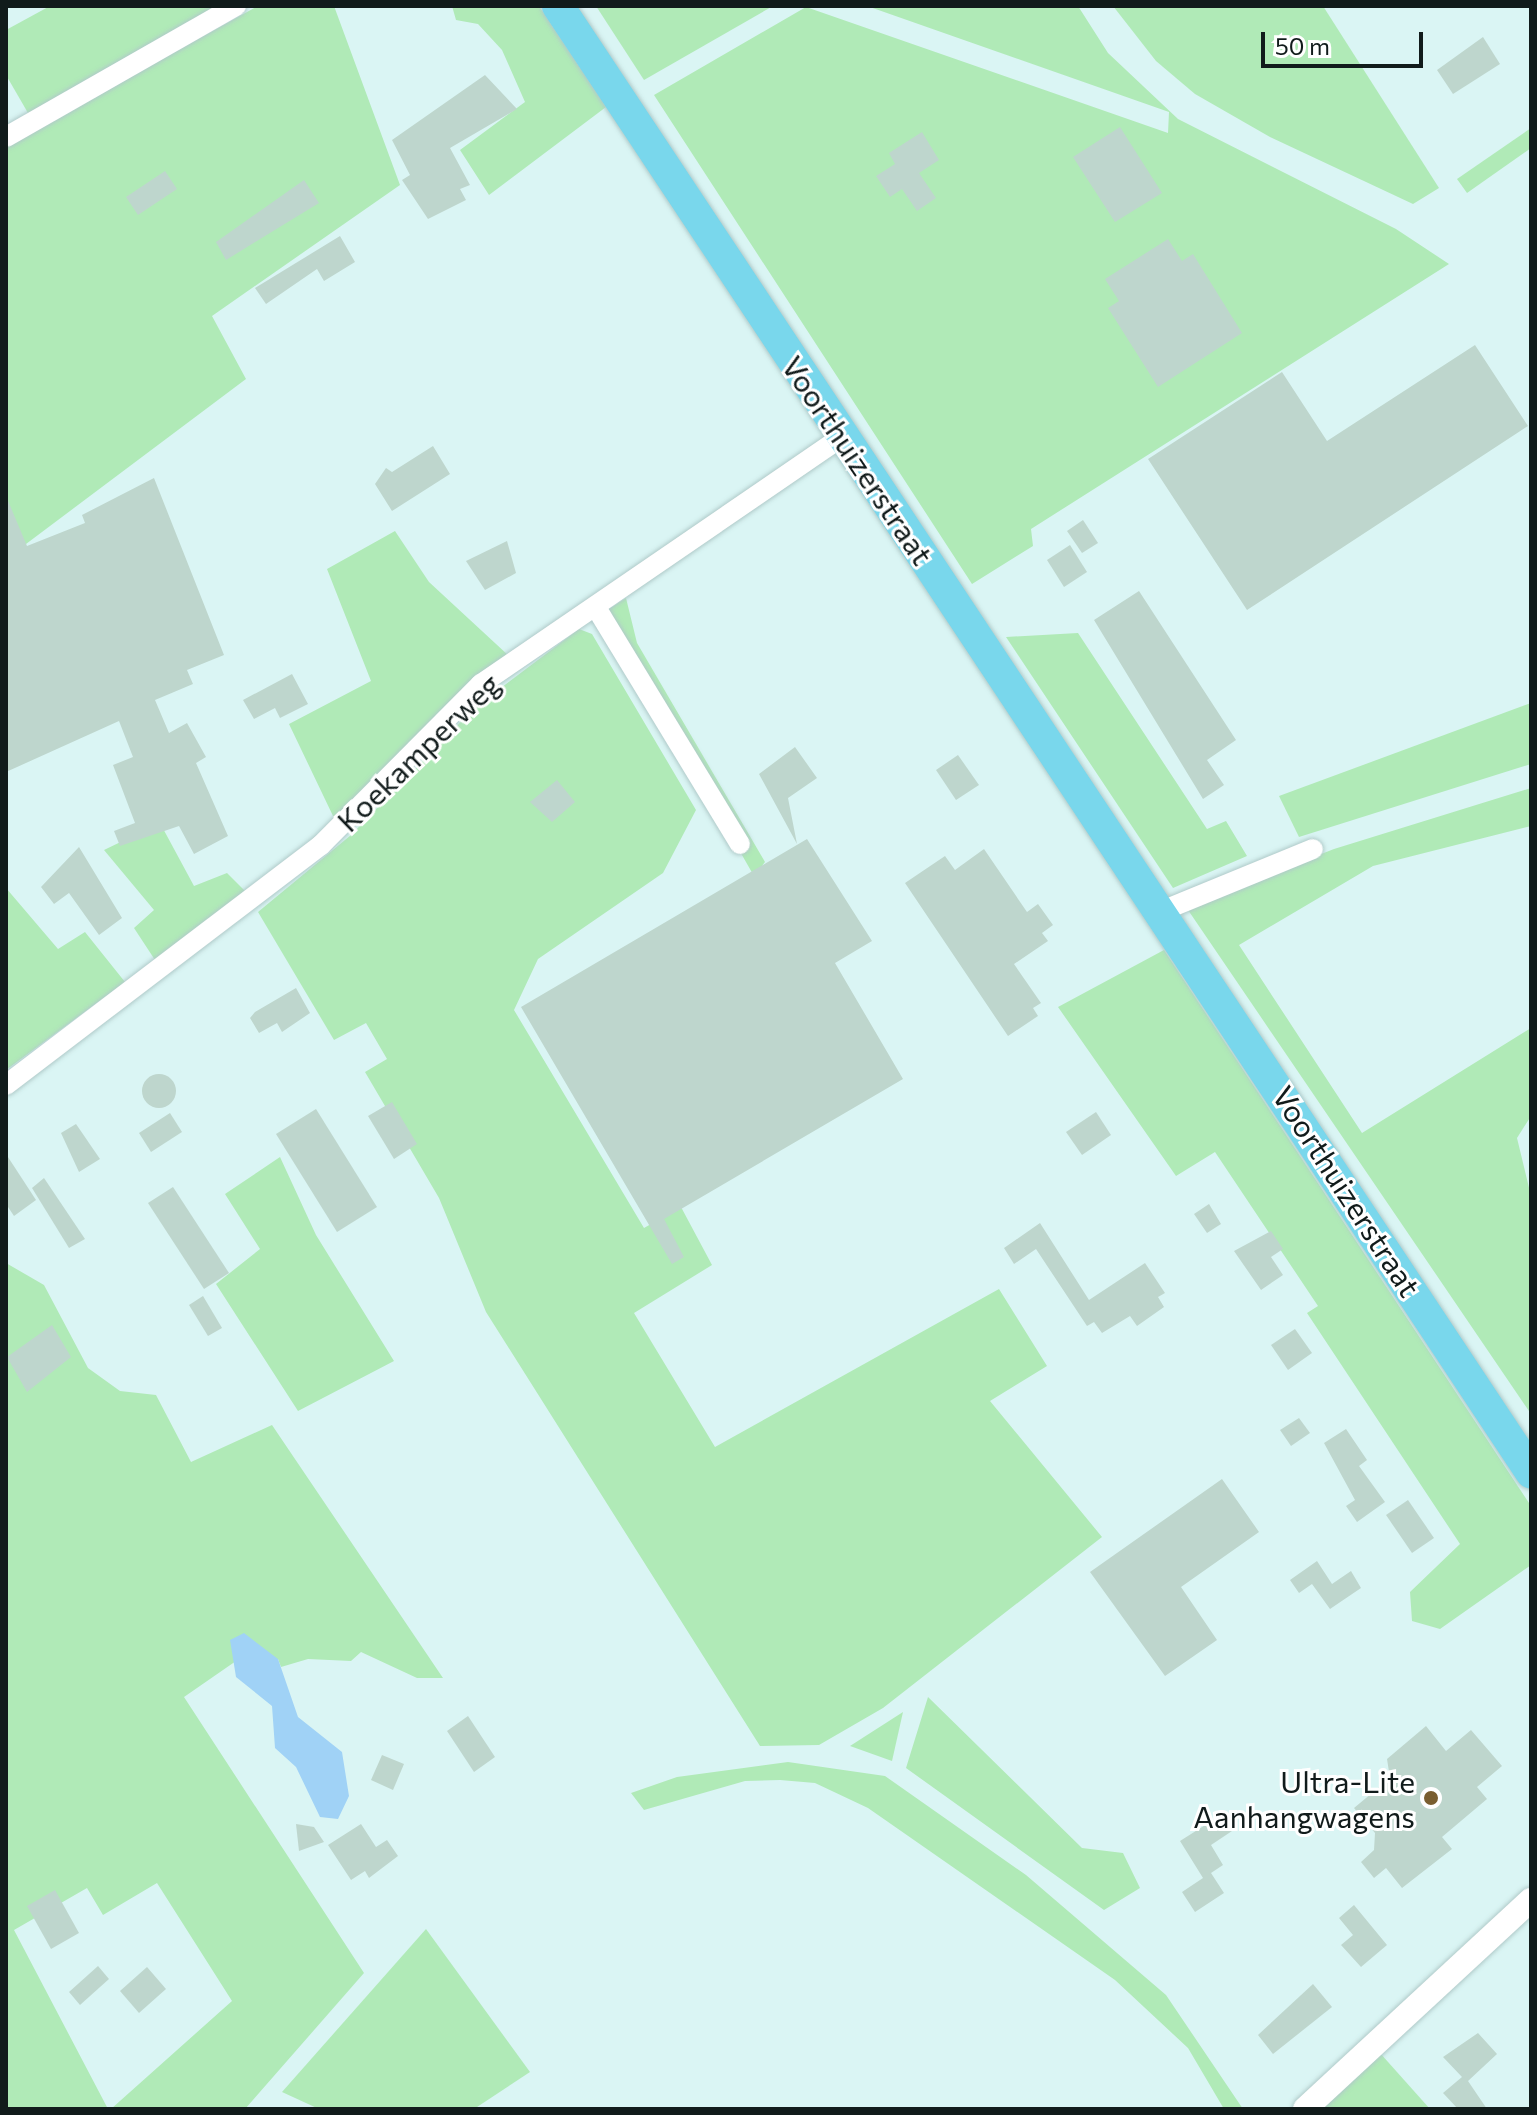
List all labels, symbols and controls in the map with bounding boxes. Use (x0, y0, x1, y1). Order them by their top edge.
scale bar (1265, 16, 1427, 66)
text: 50 m (1275, 31, 1330, 60)
street label: Voorthuizerstraat (775, 349, 941, 571)
street label: Koekamperweg (329, 665, 507, 839)
street label: Voorthuizerstraat (1266, 1079, 1428, 1303)
place label: Ultra-Lite Aanhangwagens (1193, 1763, 1415, 1834)
marker: Ultra-Lite Aanhangwagens (1422, 1789, 1440, 1807)

